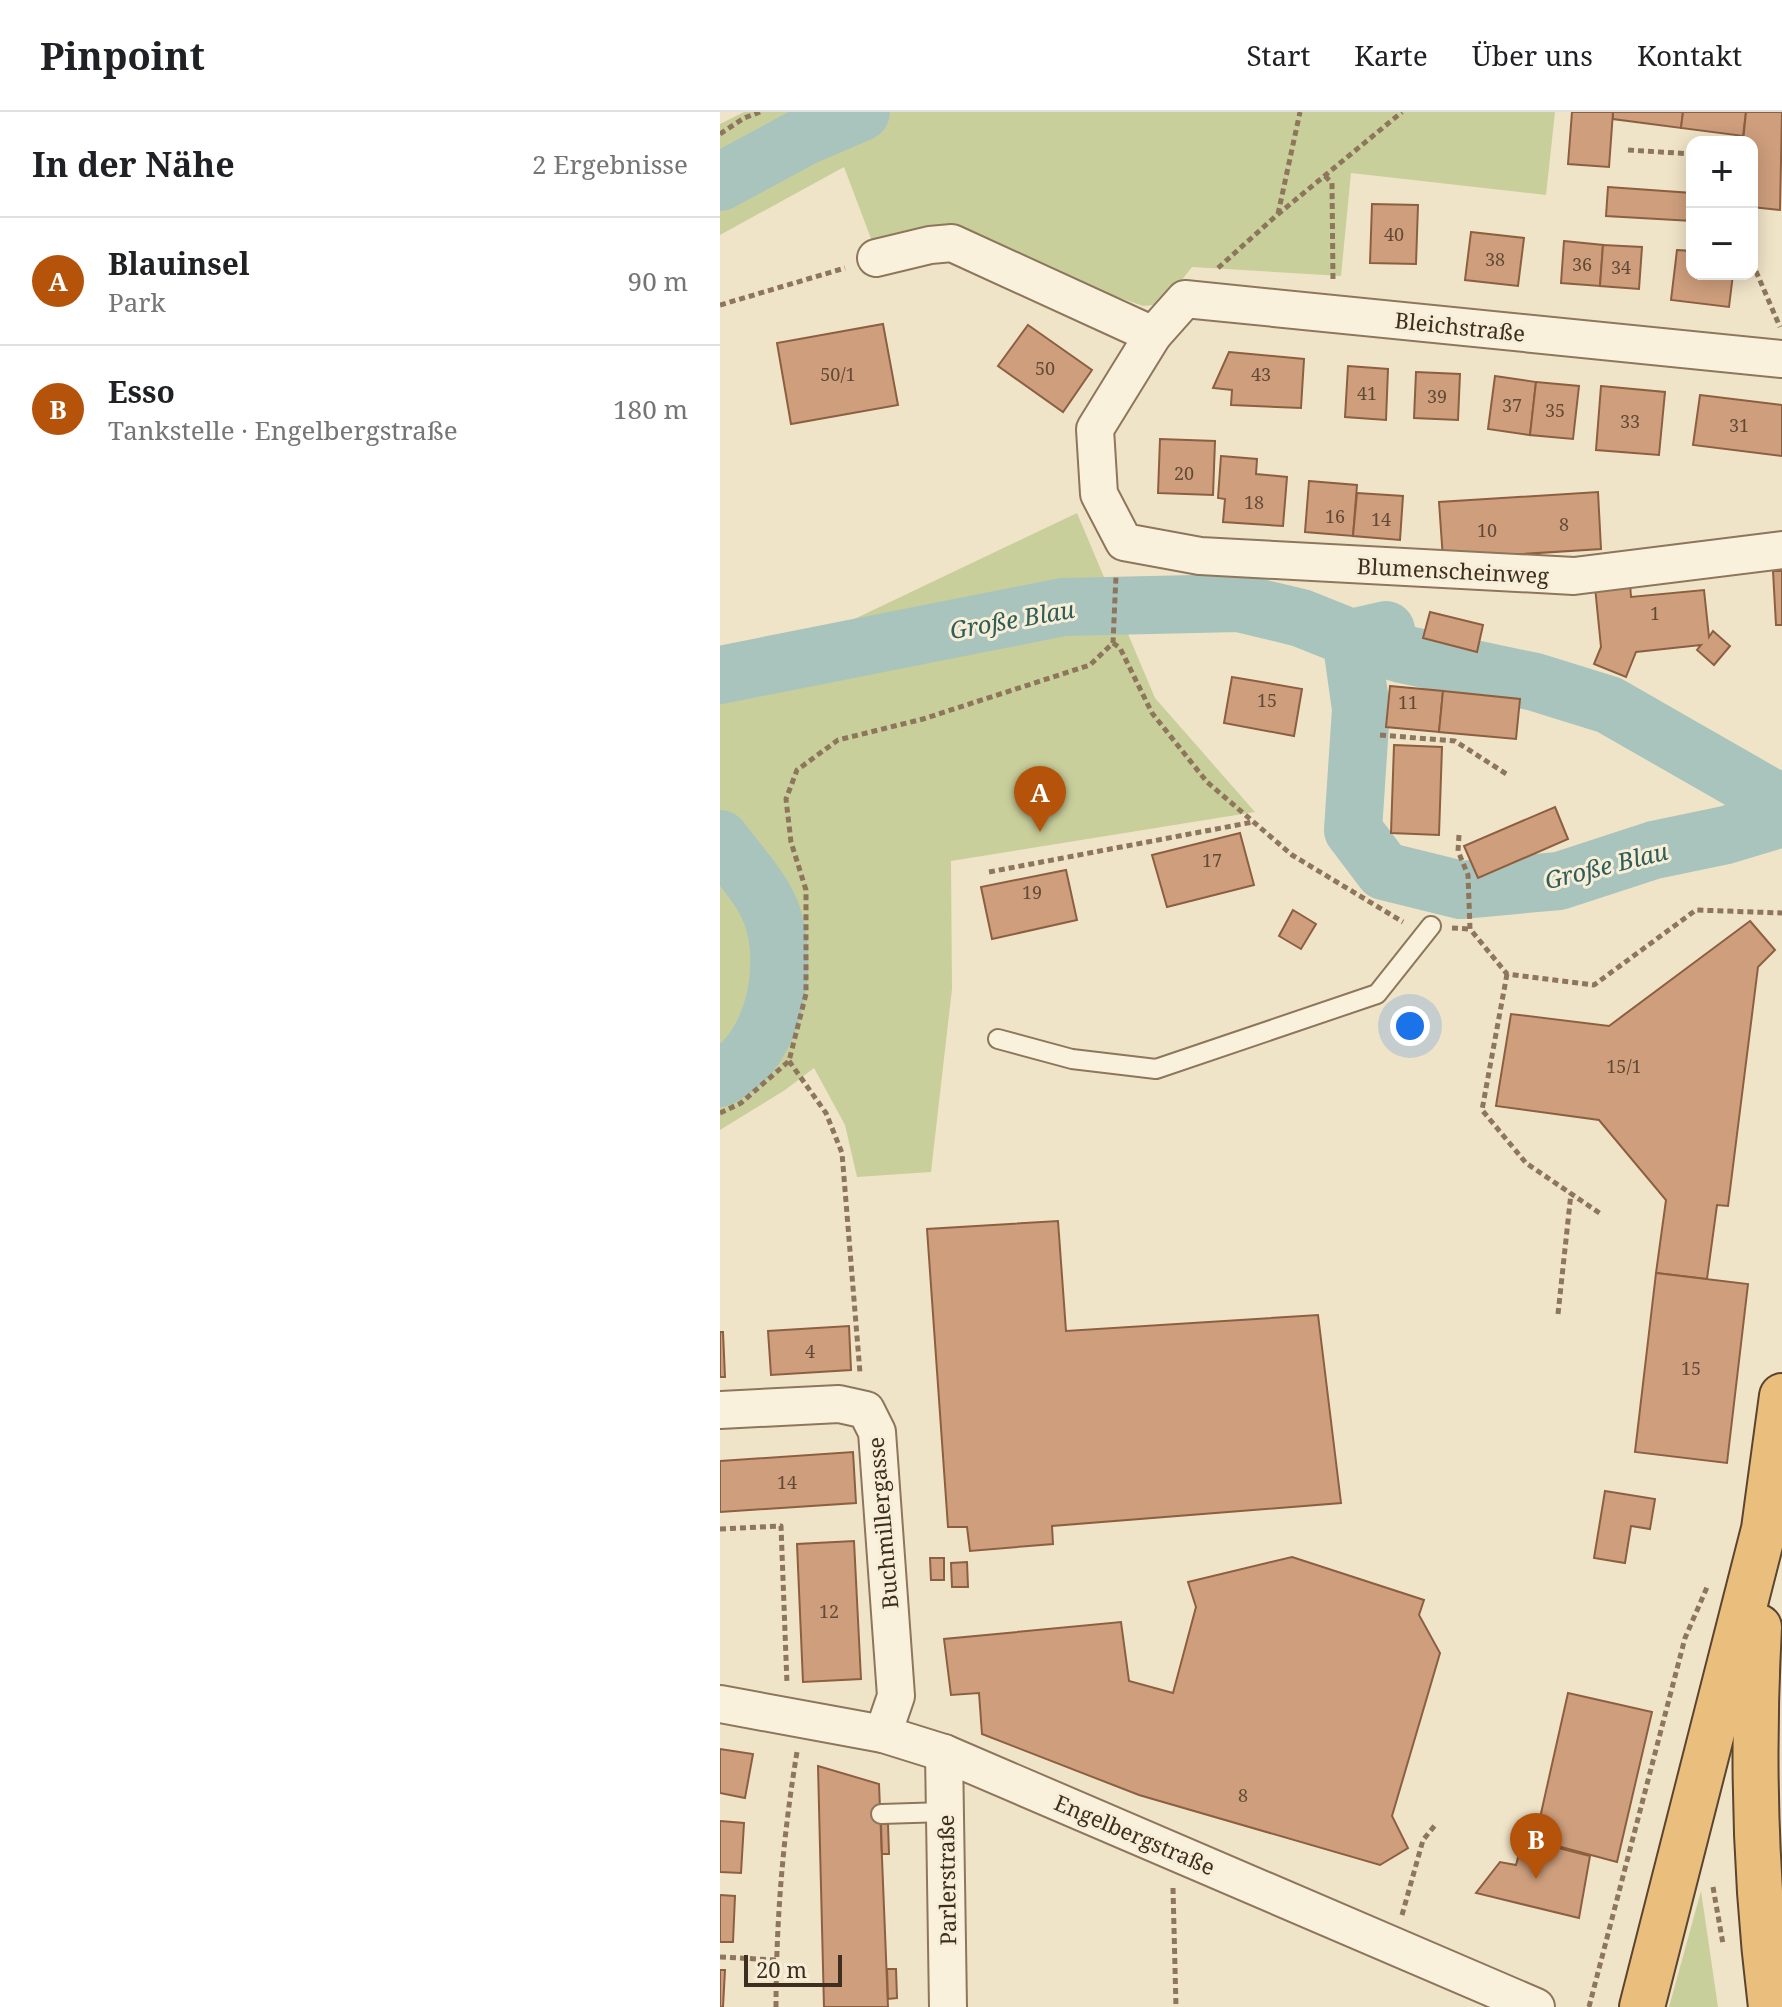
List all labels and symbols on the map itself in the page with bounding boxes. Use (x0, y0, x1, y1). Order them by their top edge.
house number: 40 (1384, 222, 1404, 246)
house number: 38 (1485, 247, 1505, 271)
house number: 36 (1572, 252, 1592, 276)
house number: 34 (1611, 255, 1631, 279)
street label: Bleichstraße (1393, 304, 1527, 348)
house number: 50 (1035, 356, 1055, 380)
house number: 50/1 (820, 362, 856, 386)
house number: 43 (1251, 362, 1271, 386)
house number: 41 (1357, 381, 1377, 405)
house number: 39 (1427, 384, 1447, 408)
house number: 37 (1502, 393, 1522, 417)
house number: 35 (1545, 398, 1565, 422)
house number: 33 (1620, 409, 1640, 433)
house number: 31 (1729, 413, 1749, 437)
house number: 20 (1174, 461, 1194, 485)
house number: 18 (1244, 490, 1264, 514)
house number: 16 (1325, 504, 1345, 528)
house number: 14 (1371, 507, 1391, 531)
house number: 8 (1559, 512, 1569, 536)
house number: 10 (1477, 518, 1497, 542)
street label: Blumenscheinweg (1356, 550, 1550, 590)
water label: Große Blau (947, 592, 1077, 646)
house number: 1 (1650, 601, 1660, 625)
house number: 15 (1257, 688, 1277, 712)
house number: 11 (1398, 690, 1418, 714)
pin: A (1014, 766, 1066, 832)
water label: Große Blau (1541, 834, 1671, 896)
house number: 17 (1202, 848, 1222, 872)
house number: 19 (1022, 880, 1042, 904)
your location (1390, 1006, 1430, 1046)
house number: 15/1 (1606, 1054, 1642, 1078)
house number: 4 (805, 1339, 815, 1363)
house number: 15 (1681, 1356, 1701, 1380)
street label: Buchmillergasse (860, 1436, 904, 1610)
house number: 14 (777, 1470, 797, 1494)
house number: 12 (819, 1599, 839, 1623)
house number: 8 (1238, 1783, 1248, 1807)
street label: Engelbergstraße (1050, 1787, 1220, 1881)
pin: B (1510, 1813, 1562, 1879)
street label: Parlerstraße (930, 1814, 962, 1946)
scale bar (744, 1951, 842, 1987)

